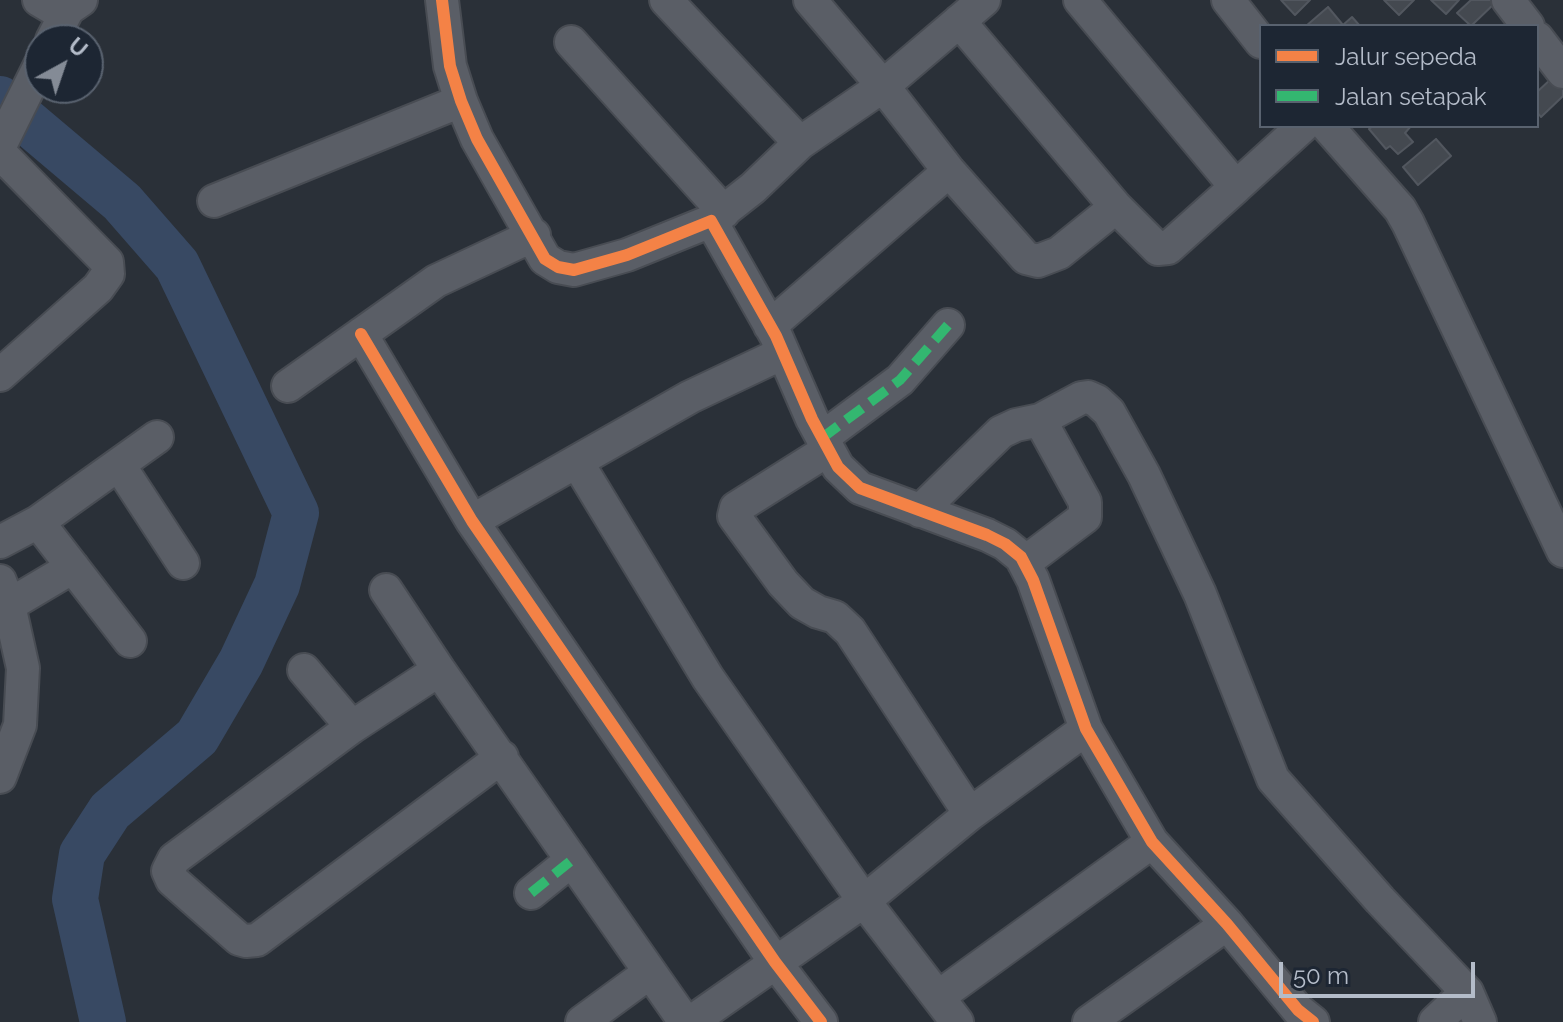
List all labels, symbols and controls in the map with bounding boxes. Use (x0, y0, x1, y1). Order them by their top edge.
north arrow (24, 24, 104, 104)
legend (1259, 24, 1539, 128)
text: U (63, 32, 93, 62)
text: Jalur sepeda (1335, 42, 1477, 71)
text: Jalan setapak (1335, 82, 1486, 111)
scale bar (1283, 946, 1479, 996)
text: 50 m (1293, 961, 1349, 990)

